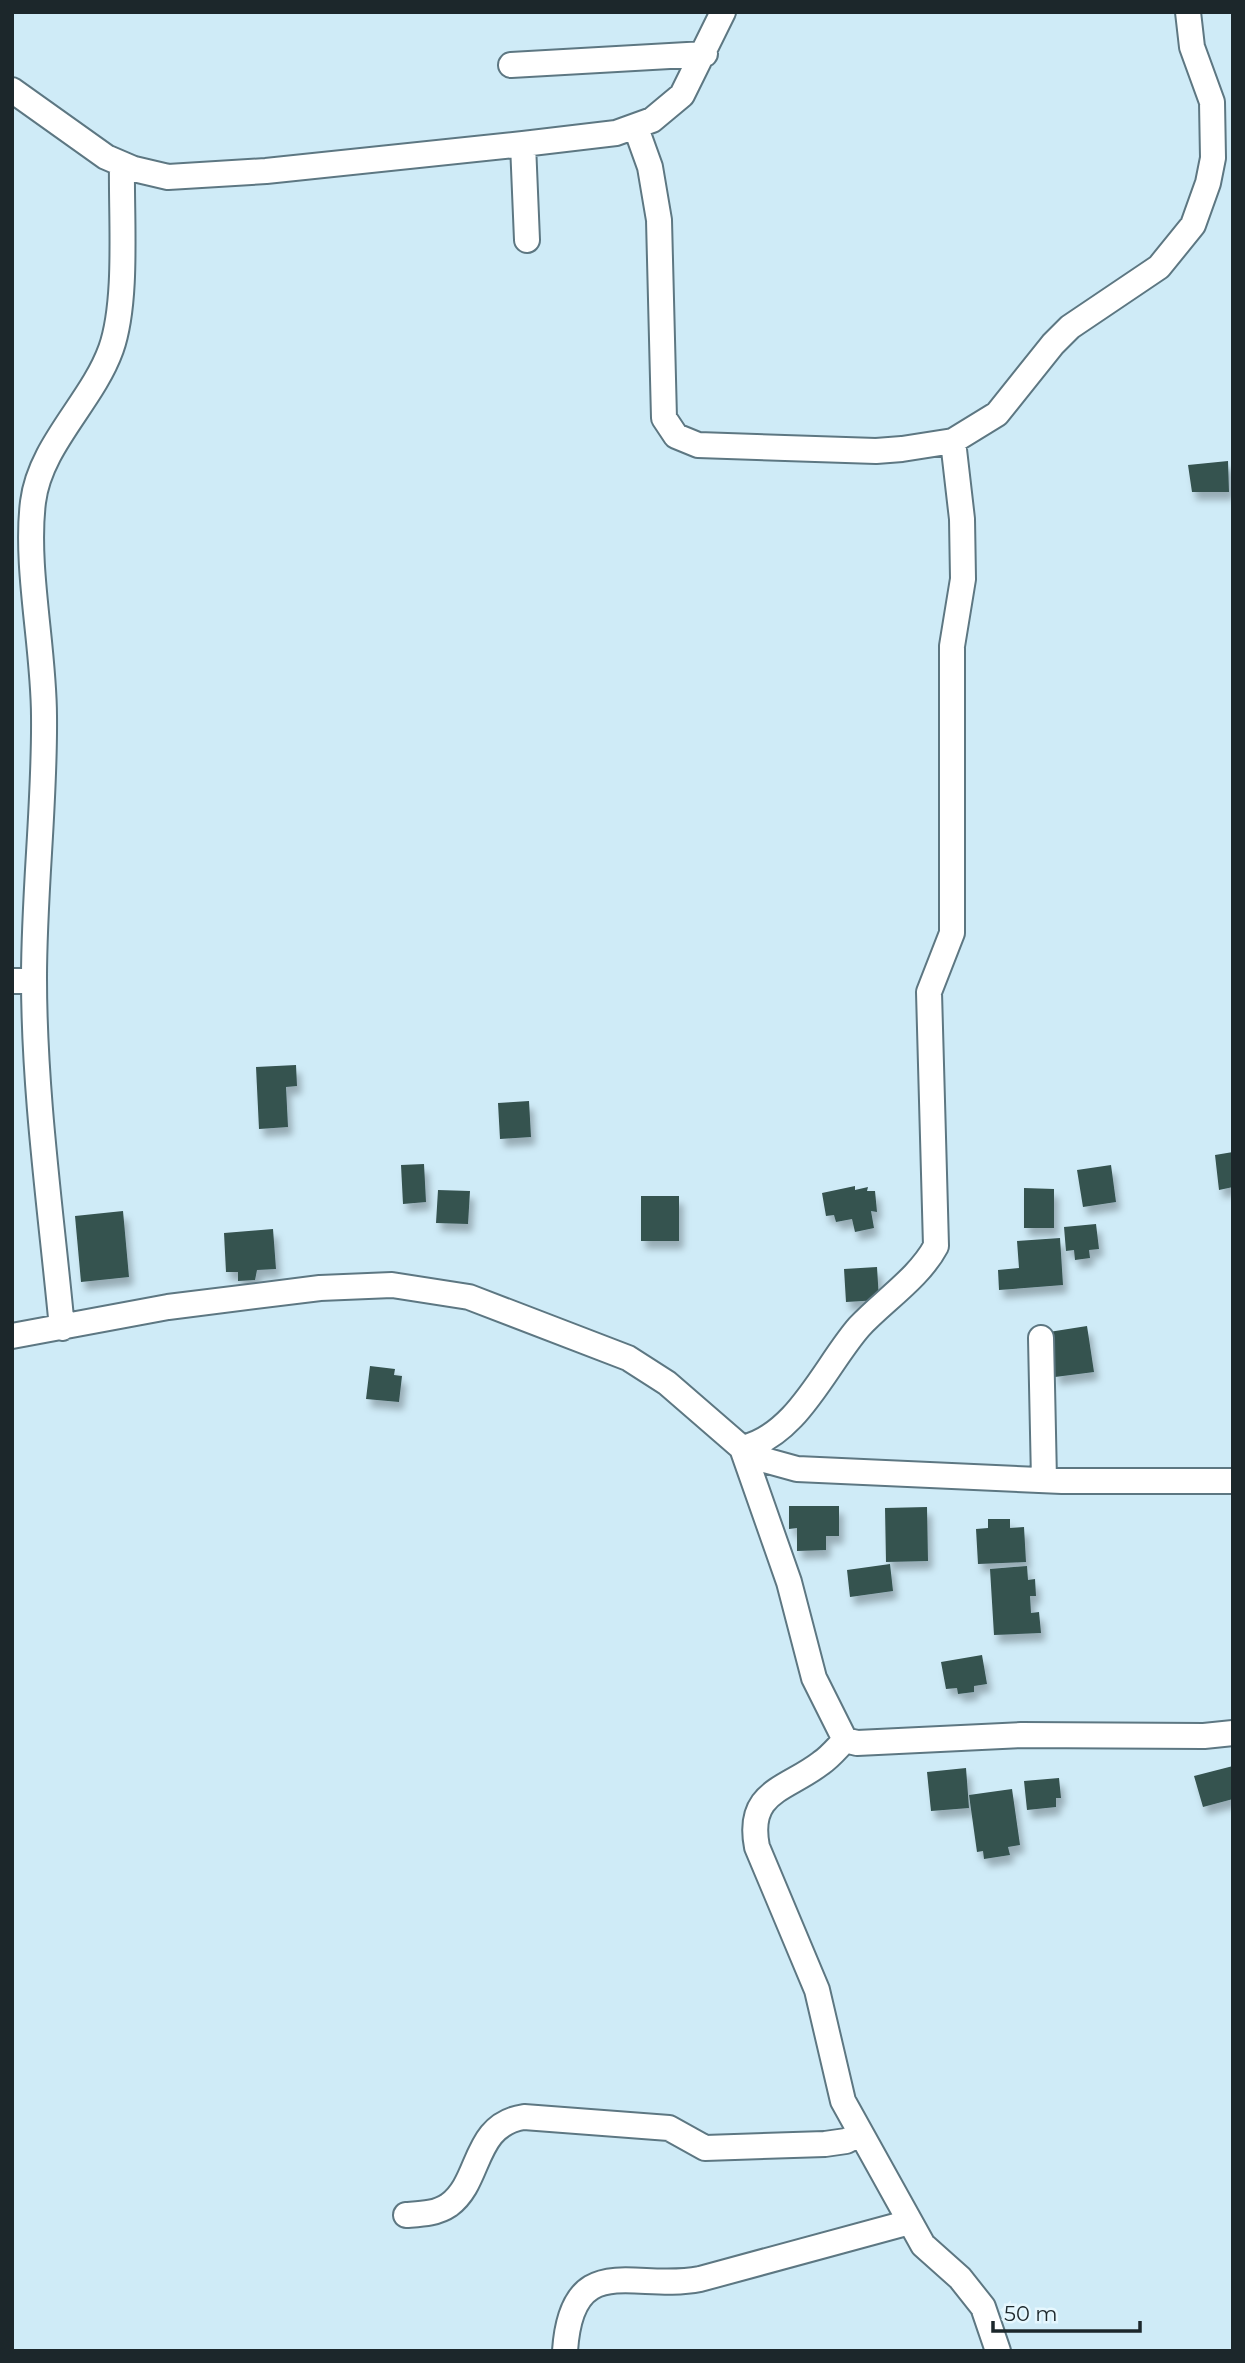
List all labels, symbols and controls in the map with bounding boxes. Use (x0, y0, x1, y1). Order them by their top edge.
scale bar (993, 2290, 1140, 2334)
text: 50 m (1004, 2301, 1058, 2326)

